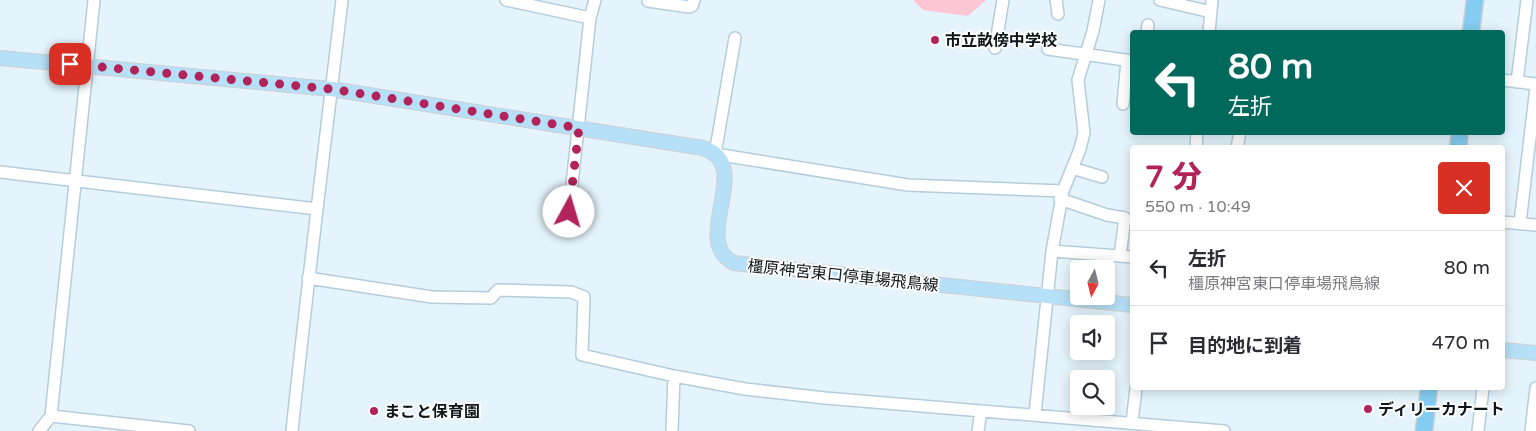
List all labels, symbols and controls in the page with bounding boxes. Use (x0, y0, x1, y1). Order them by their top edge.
place label: 市立畝傍中学校 (945, 31, 1057, 51)
marker: 市立畝傍中学校 (929, 34, 941, 46)
pin (49, 43, 91, 85)
text: 80 m (1228, 46, 1313, 88)
icon: arrive (56, 50, 84, 78)
icon: left (1145, 50, 1210, 115)
text: 左折 (1228, 94, 1272, 120)
text: 7 分 (1145, 159, 1202, 196)
button: close (1438, 162, 1490, 214)
position arrow (542, 185, 594, 237)
text: 550 m · 10:49 (1145, 197, 1251, 217)
text: 左折 (1188, 248, 1226, 270)
icon: left (1145, 254, 1173, 282)
street label: 橿原神宮東口停車場飛鳥線 (746, 256, 939, 296)
text: 80 m (1444, 257, 1490, 279)
north arrow (1070, 260, 1115, 305)
map controls (1070, 260, 1115, 415)
text: 橿原神宮東口停車場飛鳥線 (1188, 274, 1380, 294)
button: sound (1070, 315, 1115, 360)
icon: arrive (1145, 329, 1173, 357)
text: 470 m (1432, 332, 1490, 354)
text: 目的地に到着 (1188, 335, 1302, 357)
button: search (1070, 370, 1115, 415)
place label: ディリーカナート (1378, 400, 1505, 420)
place label: まこと保育園 (384, 402, 480, 422)
marker: ディリーカナート (1362, 403, 1374, 415)
marker: まこと保育園 (368, 405, 380, 417)

